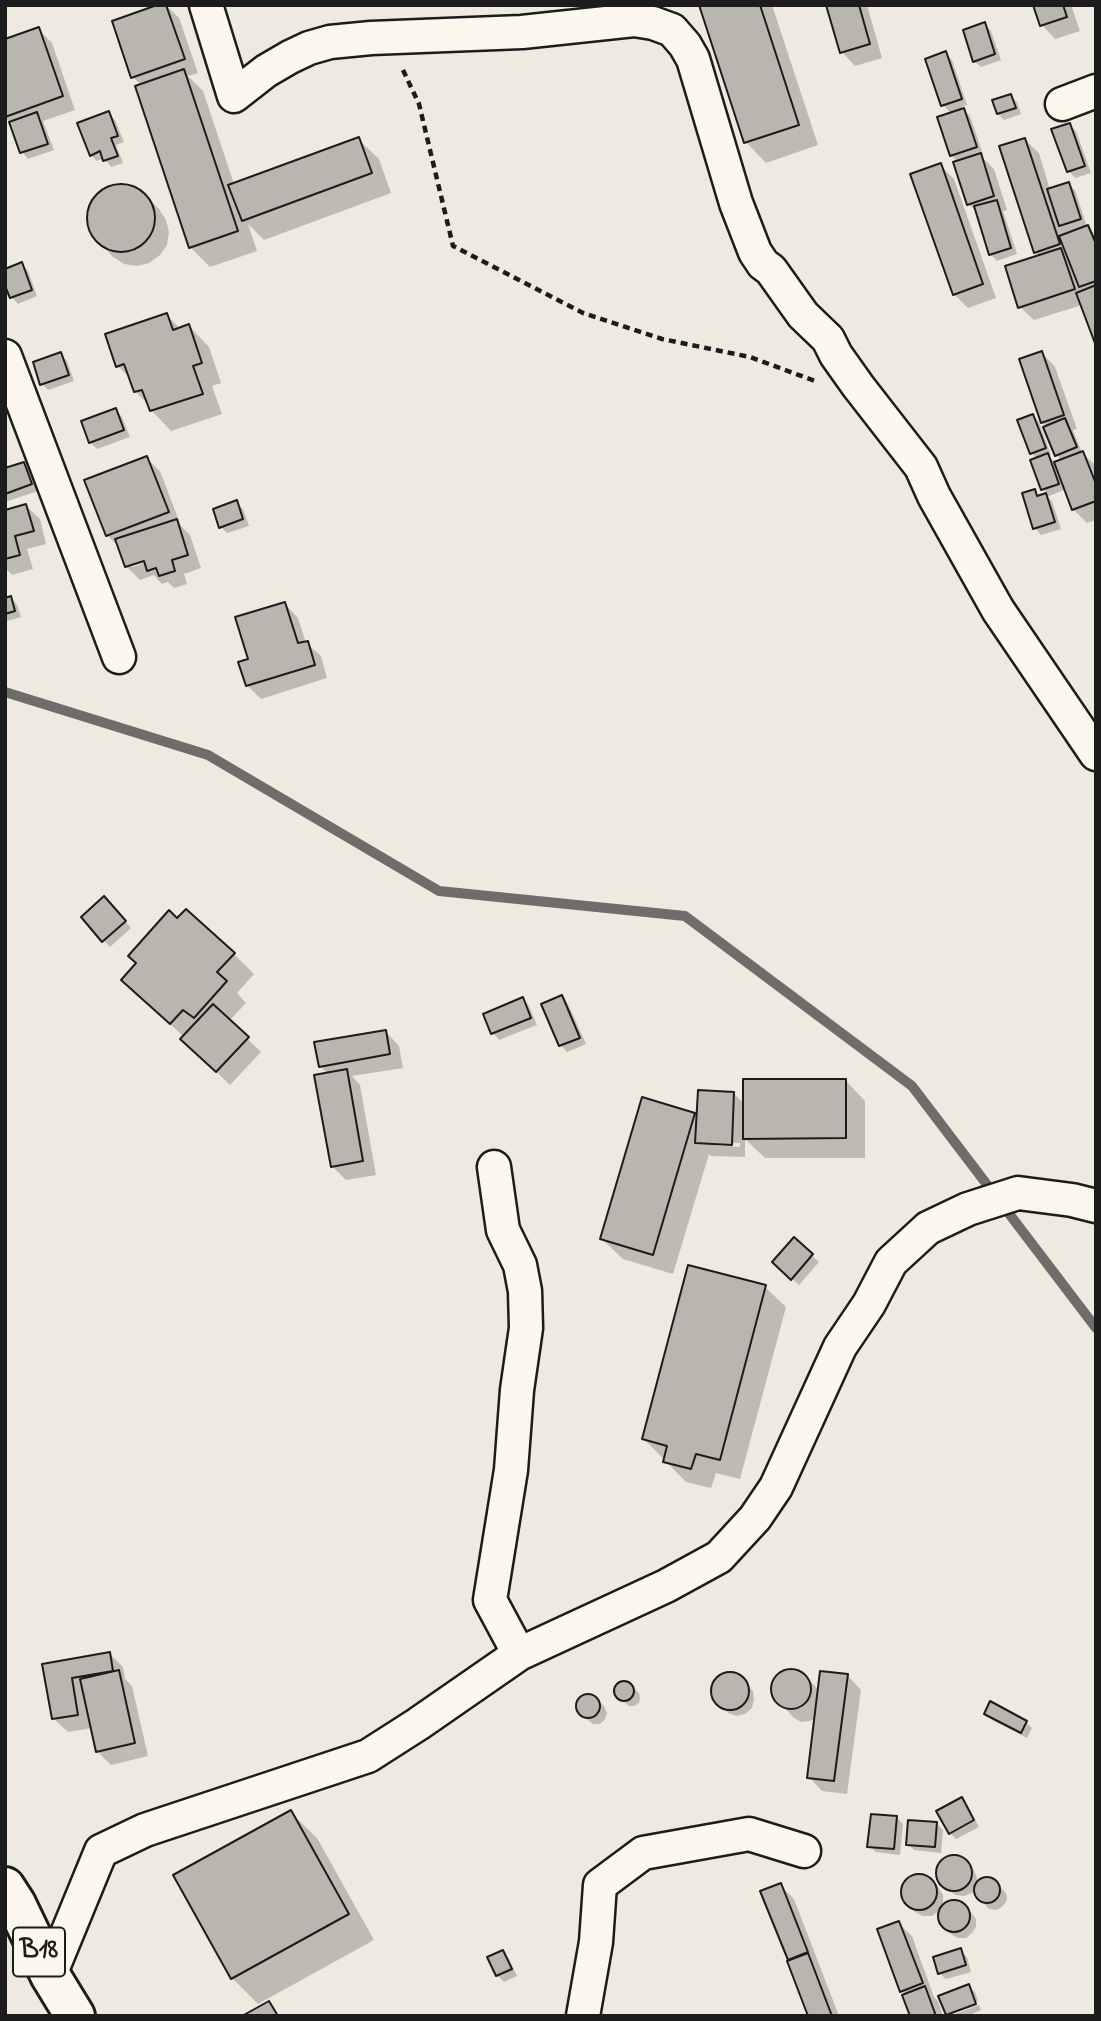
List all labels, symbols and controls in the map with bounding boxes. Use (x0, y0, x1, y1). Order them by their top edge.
road number: B18 (13, 1927, 65, 1976)

